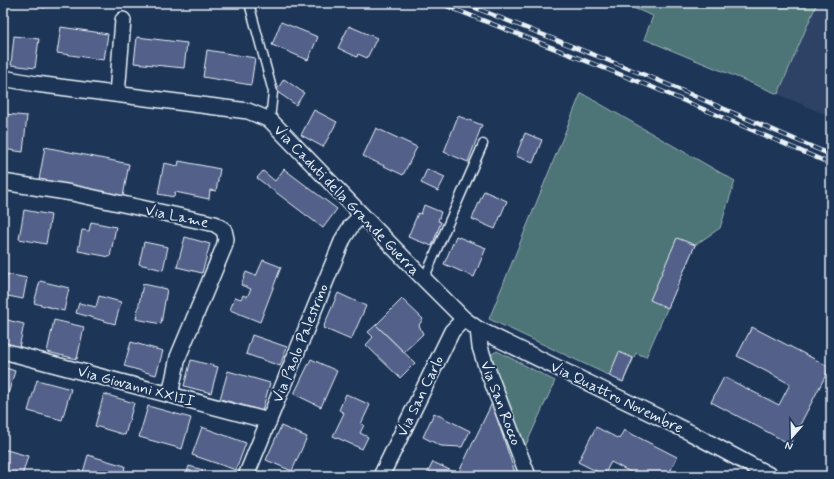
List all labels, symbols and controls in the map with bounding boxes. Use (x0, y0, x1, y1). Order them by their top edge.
street label: Via Caduti della Grande Guerra (269, 121, 424, 281)
street label: Via Lame (143, 200, 210, 233)
street label: Via Paolo Palestrino (268, 281, 334, 406)
street label: Via San Carlo (393, 353, 449, 440)
street label: Via Quattro Novembre (547, 357, 686, 439)
street label: Via San Rocco (475, 358, 525, 448)
street label: Via Giovanni XXIII (75, 362, 197, 412)
north arrow (772, 417, 812, 457)
text: N (783, 438, 795, 453)

